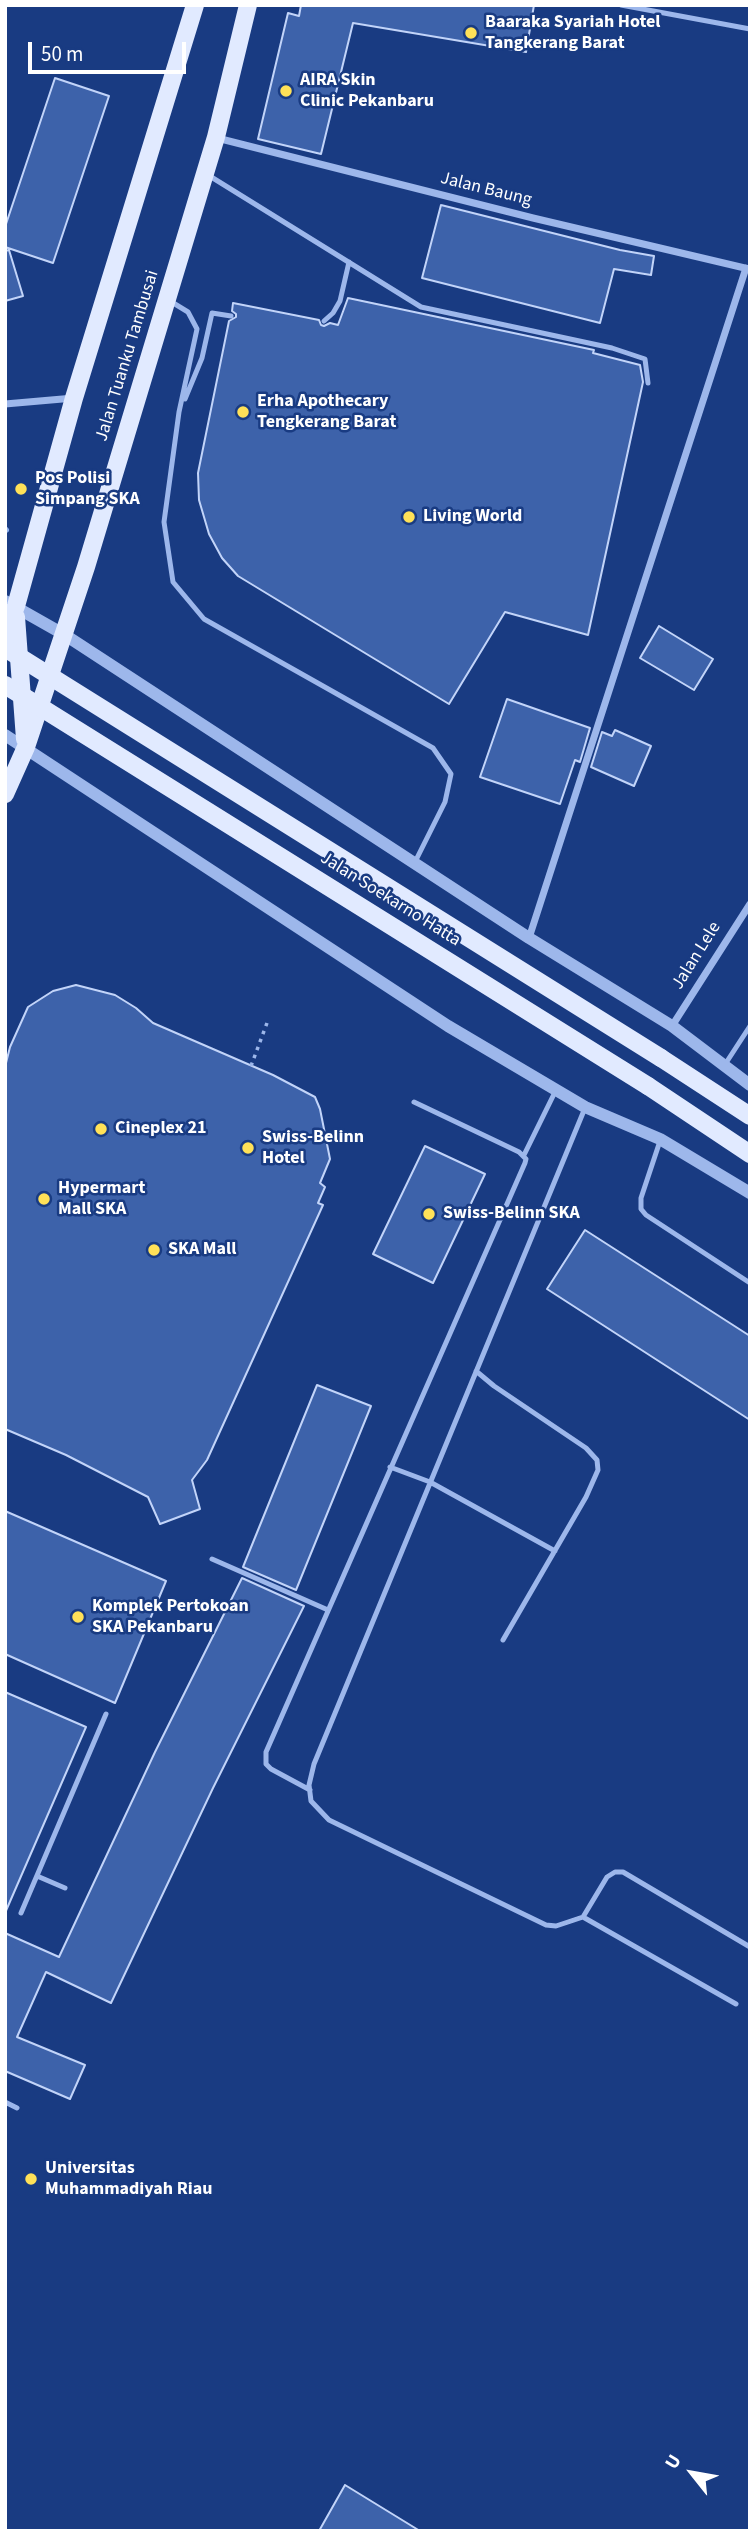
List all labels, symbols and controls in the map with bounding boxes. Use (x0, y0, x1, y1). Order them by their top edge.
place label: Baaraka Syariah Hotel Tangkerang Barat (485, 12, 660, 54)
marker: Baaraka Syariah Hotel Tangkerang Barat (463, 25, 479, 41)
scale bar (32, 28, 189, 72)
text: 50 m (41, 39, 83, 69)
place label: AIRA Skin Clinic Pekanbaru (300, 70, 434, 112)
marker: AIRA Skin Clinic Pekanbaru (278, 83, 294, 99)
street label: Jalan Baung (438, 168, 534, 212)
street label: Jalan Tuanku Tambusai (92, 268, 164, 444)
place label: Erha Apothecary Tengkerang Barat (257, 391, 396, 434)
marker: Erha Apothecary Tengkerang Barat (235, 404, 251, 420)
place label: Pos Polisi Simpang SKA (35, 468, 140, 510)
marker: Pos Polisi Simpang SKA (13, 481, 29, 497)
place label: Living World (423, 506, 522, 528)
marker: Living World (401, 509, 417, 525)
street label: Jalan Soekarno Hatta (316, 848, 464, 952)
street label: Jalan Lele (668, 918, 726, 994)
place label: Cineplex 21 (115, 1118, 206, 1140)
marker: Cineplex 21 (93, 1121, 109, 1137)
place label: Swiss-Belinn Hotel (262, 1127, 364, 1170)
marker: Swiss-Belinn Hotel (240, 1140, 256, 1156)
place label: Hypermart Mall SKA (58, 1178, 145, 1220)
marker: Hypermart Mall SKA (36, 1191, 52, 1207)
place label: Swiss-Belinn SKA (443, 1203, 580, 1225)
marker: Swiss-Belinn SKA (421, 1206, 437, 1222)
place label: SKA Mall (168, 1239, 236, 1261)
marker: SKA Mall (146, 1242, 162, 1258)
place label: Komplek Pertokoan SKA Pekanbaru (92, 1596, 249, 1638)
marker: Komplek Pertokoan SKA Pekanbaru (70, 1609, 86, 1625)
place label: Universitas Muhammadiyah Riau (45, 2158, 212, 2200)
marker: Universitas Muhammadiyah Riau (23, 2171, 39, 2187)
north arrow (657, 2438, 727, 2508)
text: U (659, 2450, 688, 2474)

